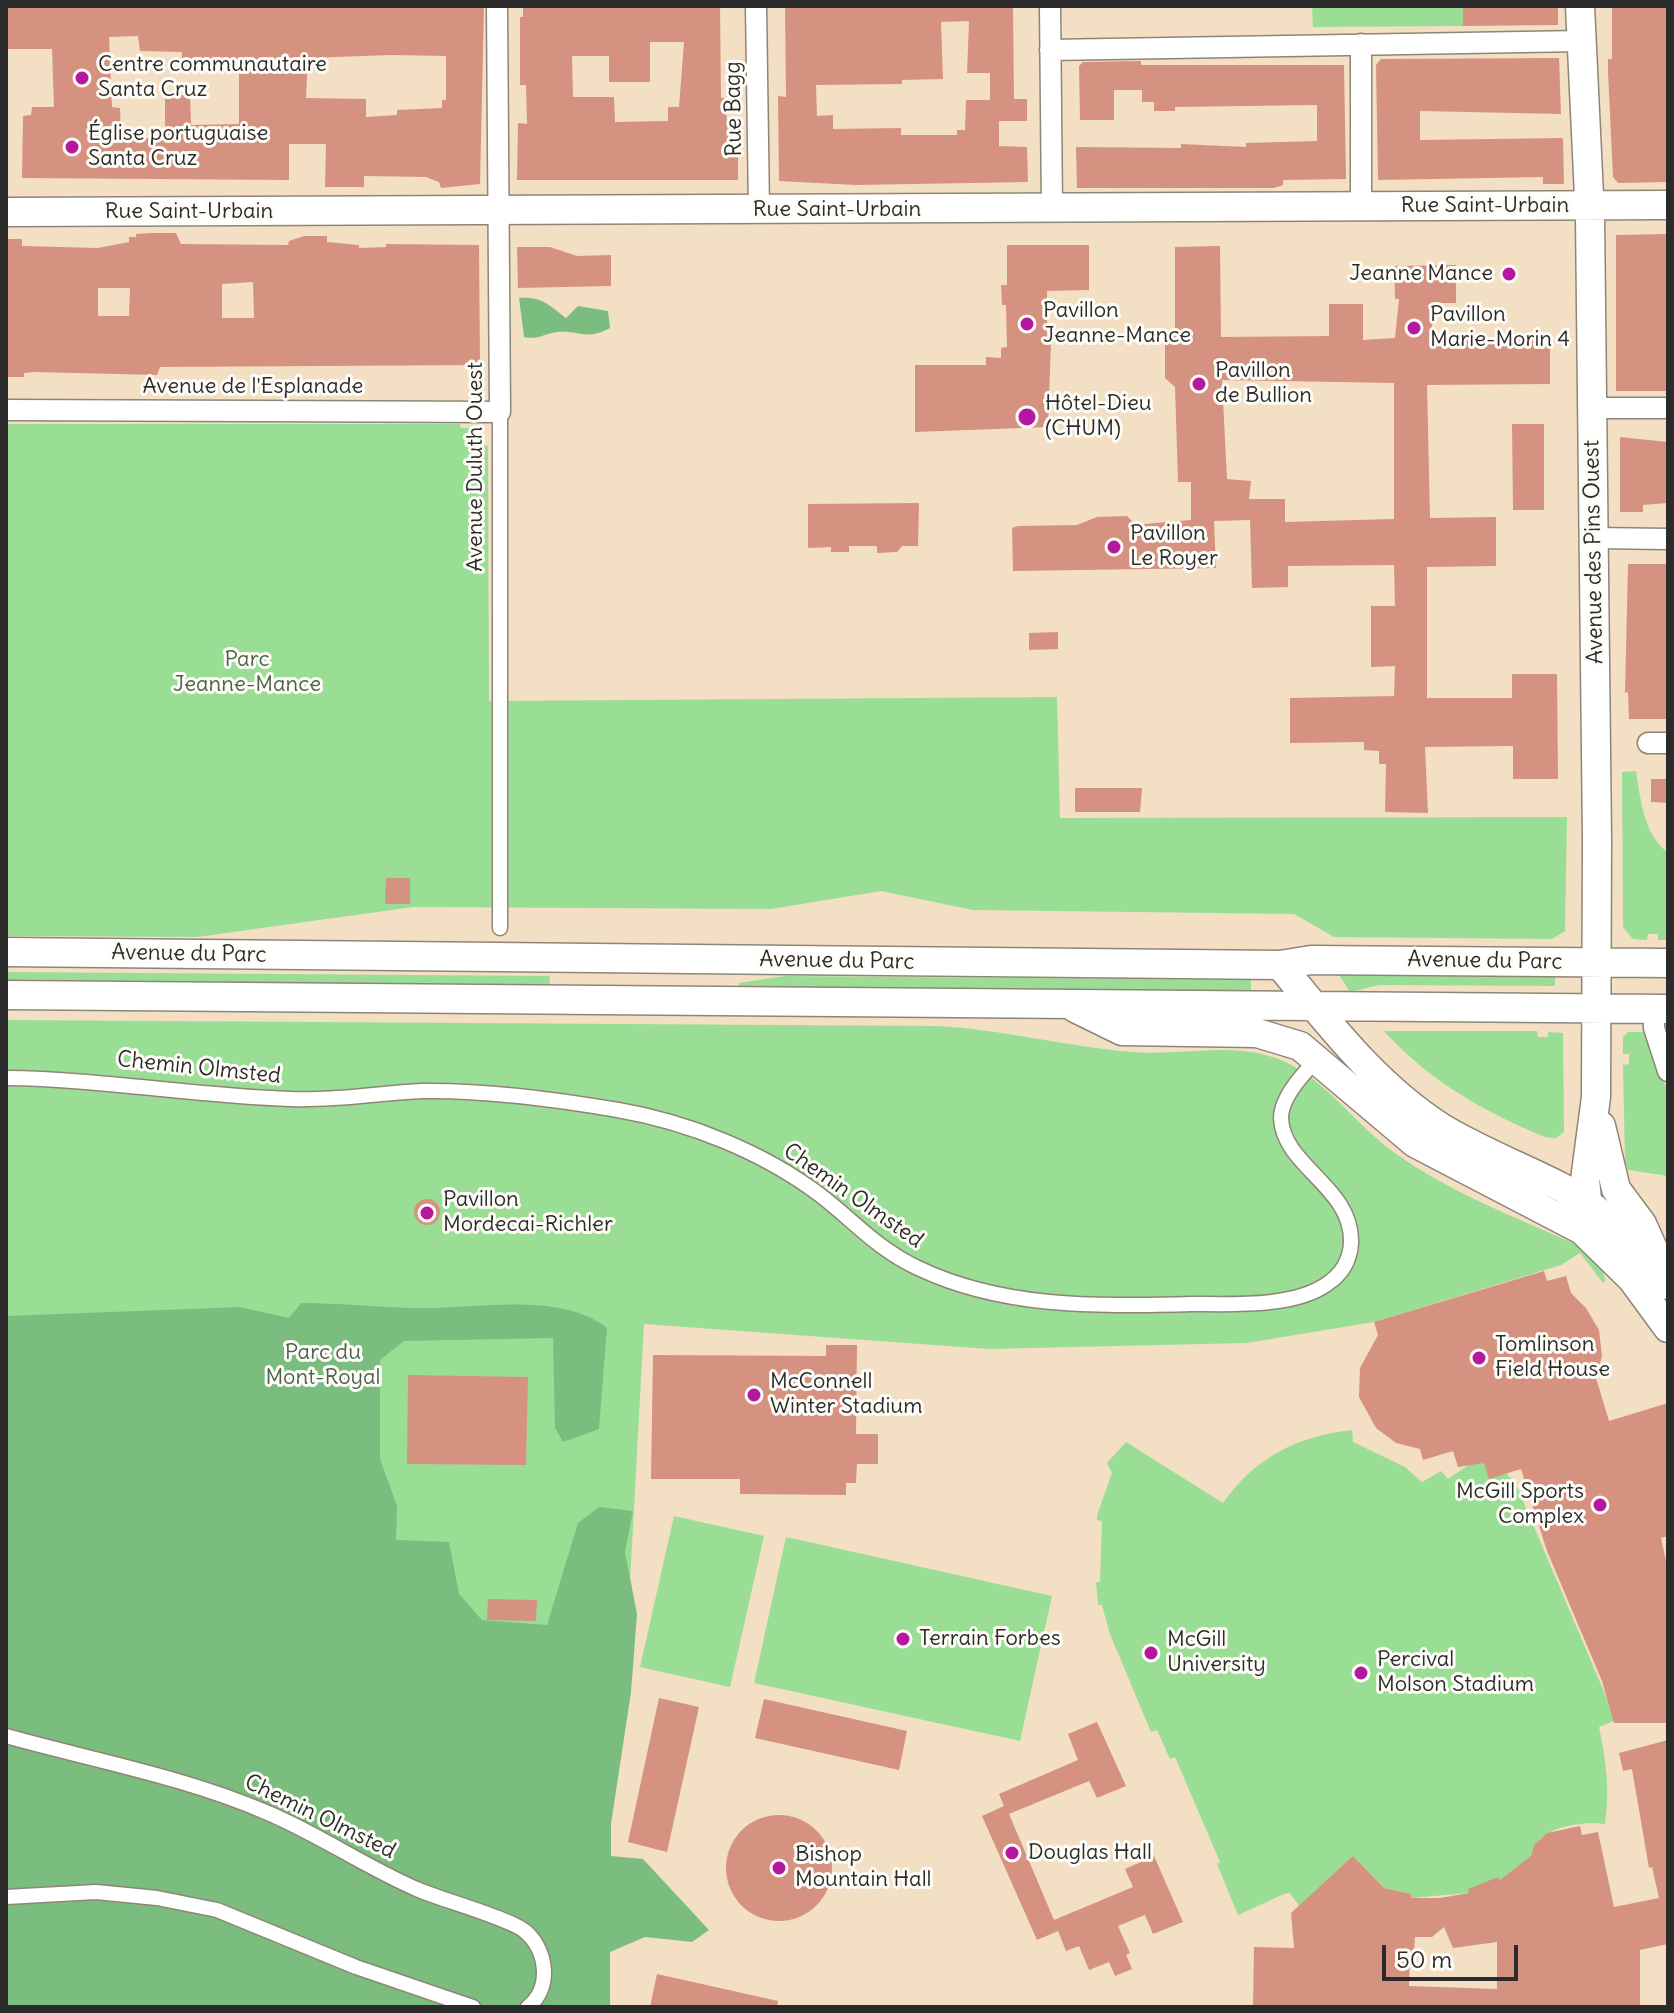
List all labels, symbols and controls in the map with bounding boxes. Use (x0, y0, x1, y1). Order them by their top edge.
place label: Centre communautaire Santa Cruz (98, 52, 327, 104)
street label: Rue Bagg (720, 61, 748, 157)
marker: Centre communautaire Santa Cruz (73, 69, 91, 87)
place label: Église portuguaise Santa Cruz (88, 121, 268, 172)
marker: Église portuguaise Santa Cruz (63, 138, 81, 156)
street label: Rue Saint-Urbain (1401, 193, 1569, 219)
street label: Rue Saint-Urbain (753, 197, 921, 223)
street label: Rue Saint-Urbain (105, 199, 273, 225)
place label: Jeanne Mance (1349, 261, 1493, 287)
marker: Jeanne Mance (1500, 265, 1518, 283)
place label: Pavillon Jeanne-Mance (1043, 298, 1191, 350)
place label: Pavillon Marie-Morin 4 (1430, 302, 1570, 354)
marker: Pavillon Jeanne-Mance (1018, 315, 1036, 333)
marker: Pavillon Marie-Morin 4 (1405, 319, 1423, 337)
place label: Pavillon de Bullion (1215, 358, 1312, 410)
street label: Avenue Duluth Ouest (463, 362, 489, 572)
street label: Avenue de l'Esplanade (143, 374, 363, 400)
marker: Pavillon de Bullion (1190, 375, 1208, 393)
place label: Hôtel-Dieu (CHUM) (1045, 391, 1152, 442)
marker: Hôtel-Dieu (CHUM) (1016, 406, 1038, 428)
street label: Avenue des Pins Ouest (1579, 440, 1609, 664)
place label: Pavillon Le Royer (1130, 521, 1218, 572)
marker: Pavillon Le Royer (1105, 538, 1123, 556)
park label: Parc Jeanne-Mance (173, 647, 321, 698)
street label: Avenue du Parc (111, 939, 267, 969)
street label: Avenue du Parc (759, 946, 915, 976)
street label: Avenue du Parc (1407, 946, 1563, 976)
street label: Chemin Olmsted (116, 1046, 282, 1090)
street label: Chemin Olmsted (778, 1138, 928, 1254)
place label: Pavillon Mordecai-Richler (443, 1187, 613, 1238)
marker: Pavillon Mordecai-Richler (418, 1204, 436, 1222)
place label: Tomlinson Field House (1495, 1332, 1610, 1384)
park label: Parc du Mont-Royal (265, 1340, 381, 1392)
marker: Tomlinson Field House (1470, 1349, 1488, 1367)
place label: McConnell Winter Stadium (770, 1369, 922, 1420)
marker: McConnell Winter Stadium (745, 1386, 763, 1404)
place label: McGill Sports Complex (1456, 1479, 1584, 1530)
marker: McGill Sports Complex (1591, 1496, 1609, 1514)
place label: Terrain Forbes (919, 1626, 1061, 1652)
place label: McGill University (1167, 1627, 1266, 1678)
marker: Terrain Forbes (894, 1630, 912, 1648)
marker: McGill University (1142, 1644, 1160, 1662)
place label: Percival Molson Stadium (1377, 1647, 1534, 1698)
marker: Percival Molson Stadium (1352, 1664, 1370, 1682)
street label: Chemin Olmsted (240, 1769, 400, 1865)
place label: Douglas Hall (1028, 1840, 1152, 1866)
place label: Bishop Mountain Hall (795, 1842, 932, 1894)
marker: Douglas Hall (1003, 1844, 1021, 1862)
marker: Bishop Mountain Hall (770, 1859, 788, 1877)
scale bar (1386, 1929, 1522, 1979)
text: 50 m (1396, 1944, 1452, 1974)

